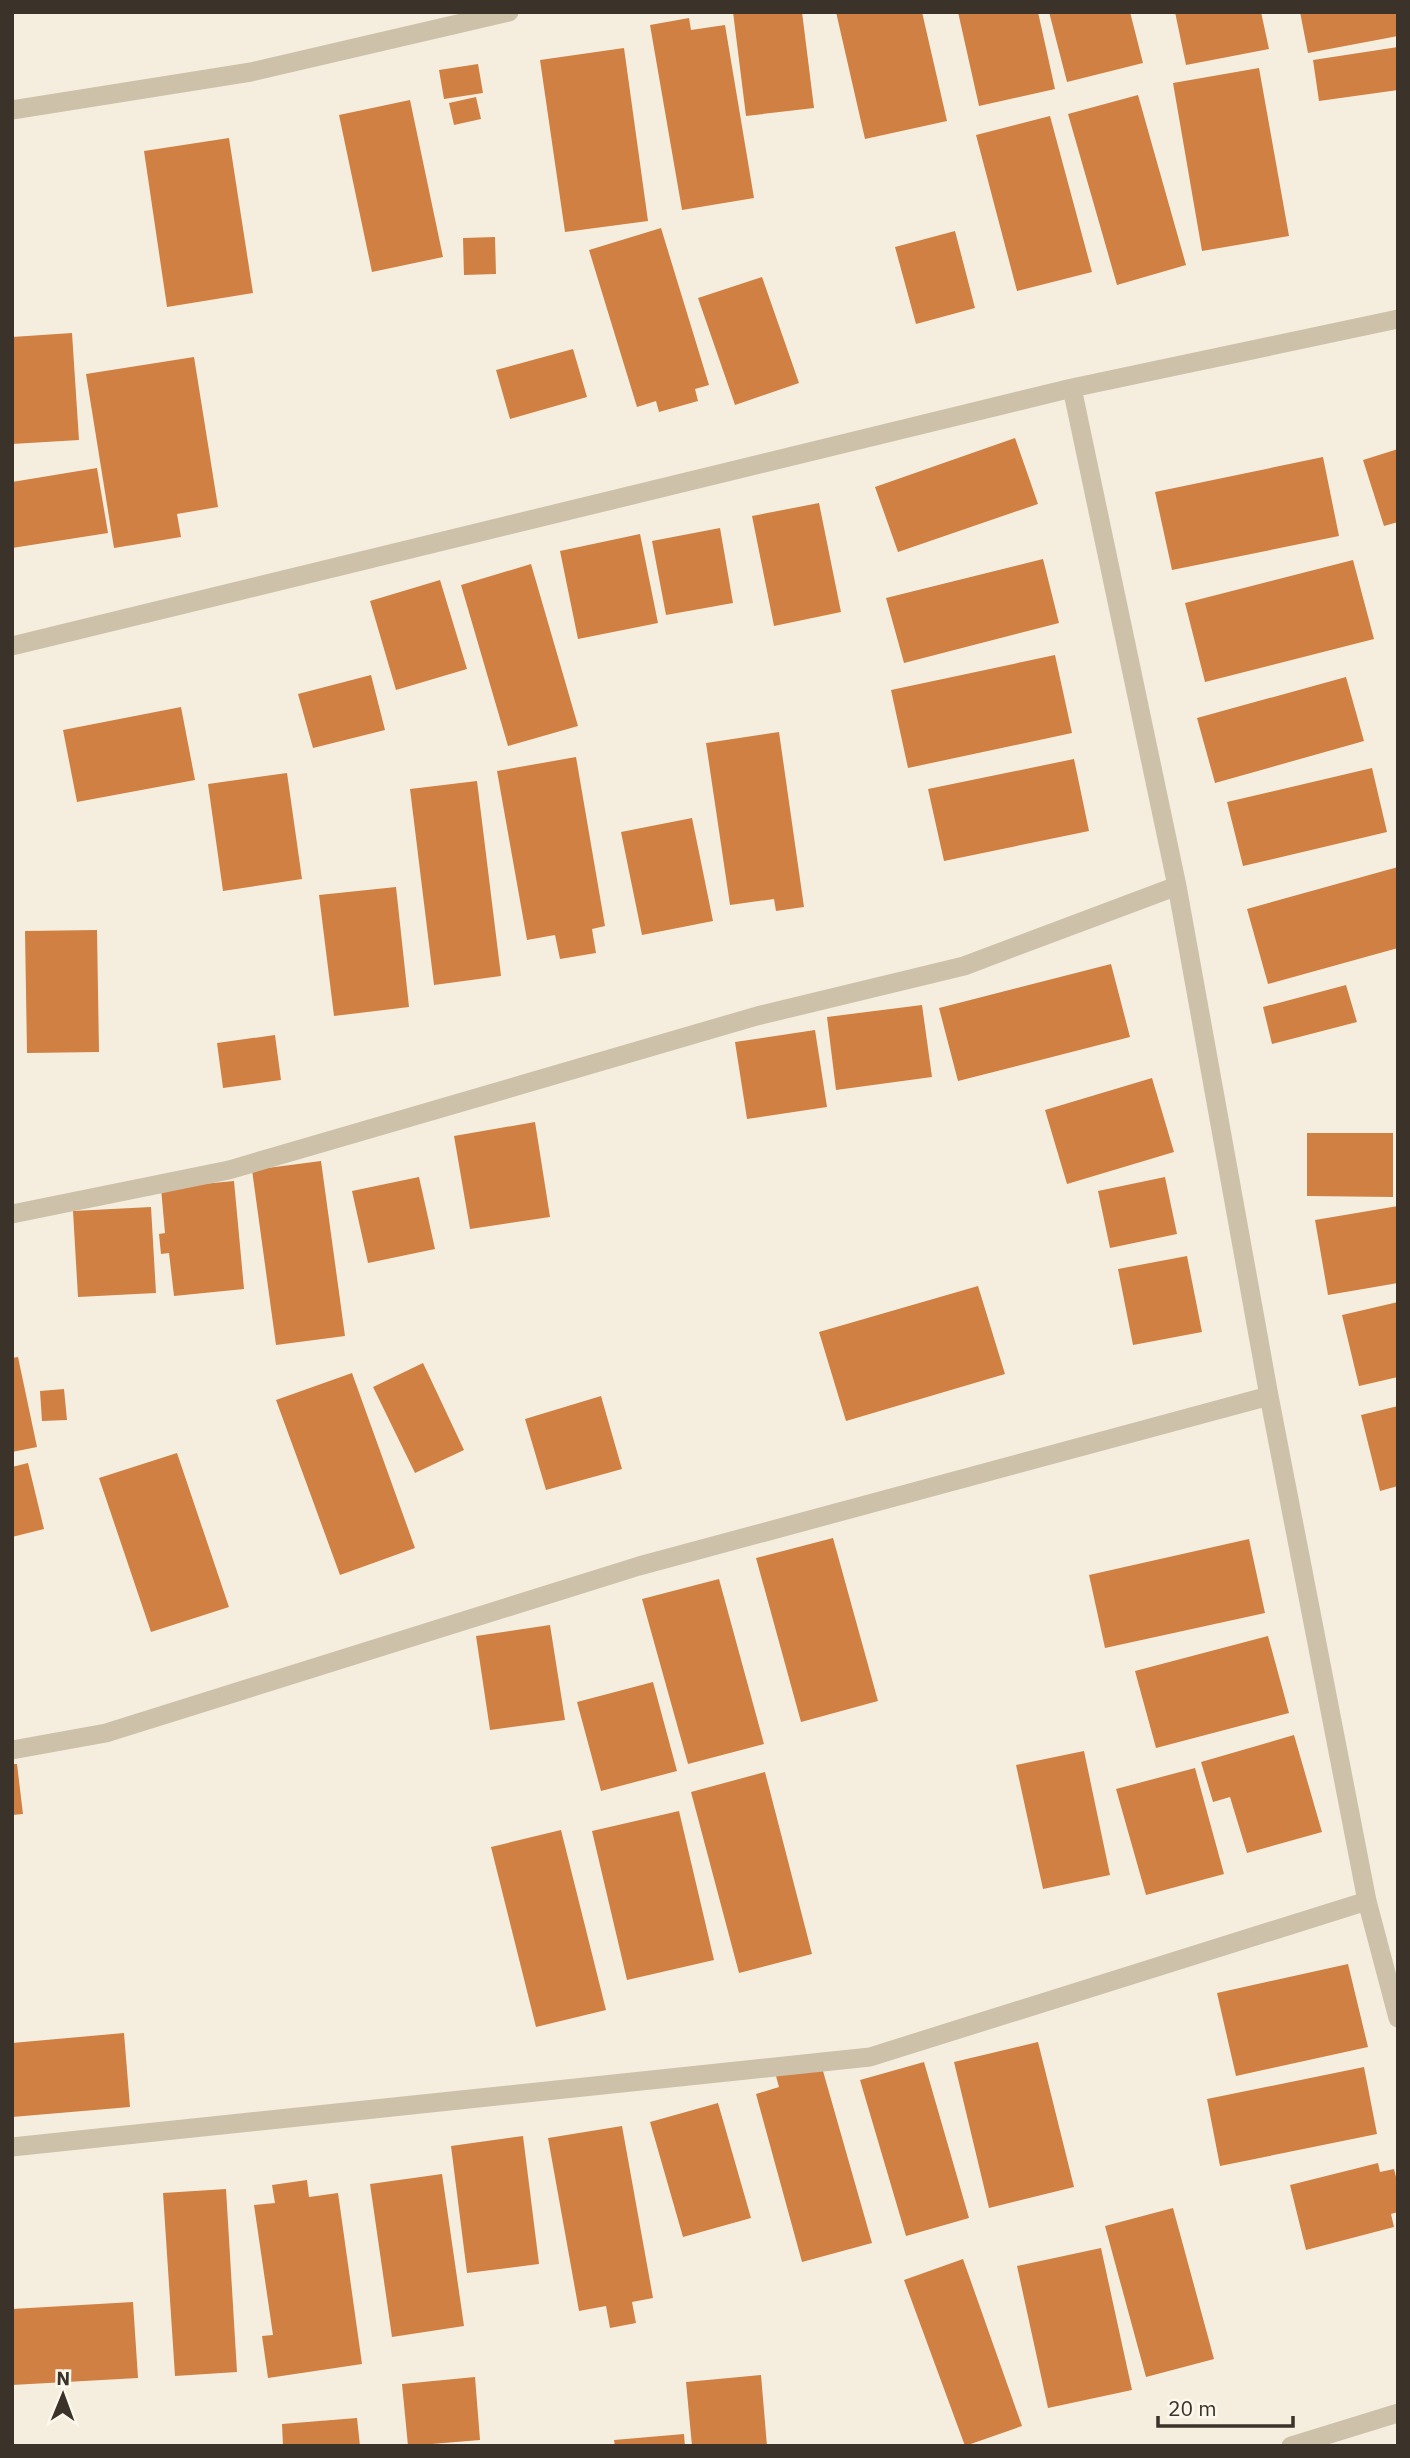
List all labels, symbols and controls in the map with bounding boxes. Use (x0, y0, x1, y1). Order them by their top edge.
north arrow (28, 2360, 98, 2430)
text: N (56, 2366, 70, 2390)
scale bar (1158, 2384, 1293, 2428)
text: 20 m (1168, 2394, 1217, 2422)

